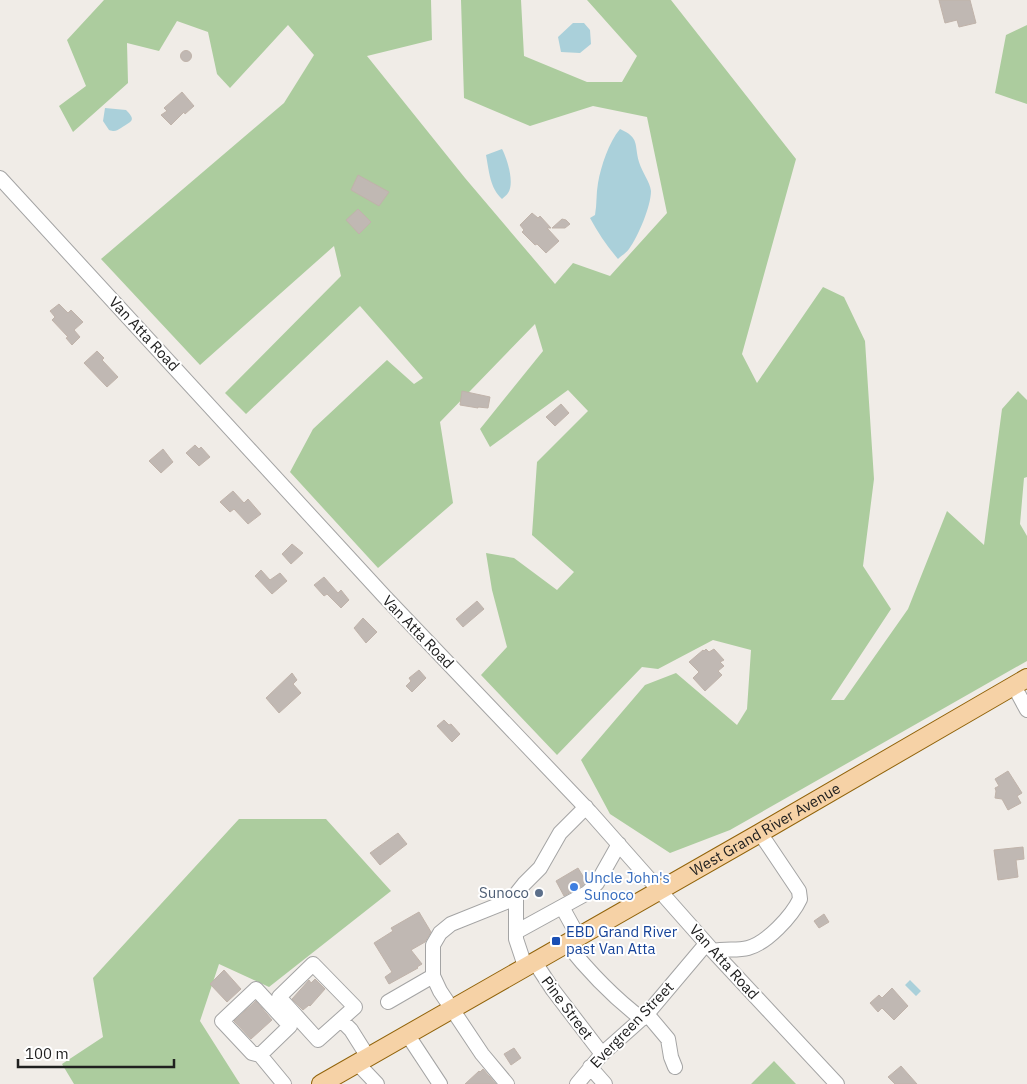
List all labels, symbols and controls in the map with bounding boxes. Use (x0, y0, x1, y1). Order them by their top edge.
street label: Van Atta Road (105, 293, 184, 375)
street label: Van Atta Road (379, 591, 458, 672)
street label: West Grand River Avenue (687, 778, 844, 880)
place label: Uncle John's Sunoco (584, 868, 670, 904)
marker: Uncle John's Sunoco (568, 881, 580, 893)
place label: Sunoco (479, 883, 529, 902)
marker: Sunoco (533, 887, 545, 899)
street label: Van Atta Road (686, 920, 763, 1003)
place label: EBD Grand River past Van Atta (566, 922, 678, 958)
marker: EBD Grand River past Van Atta (550, 935, 562, 947)
street label: Pine Street (537, 972, 597, 1043)
street label: Evergreen Street (586, 978, 678, 1072)
scale bar (18, 1036, 174, 1068)
text: 100 m (25, 1044, 69, 1063)

